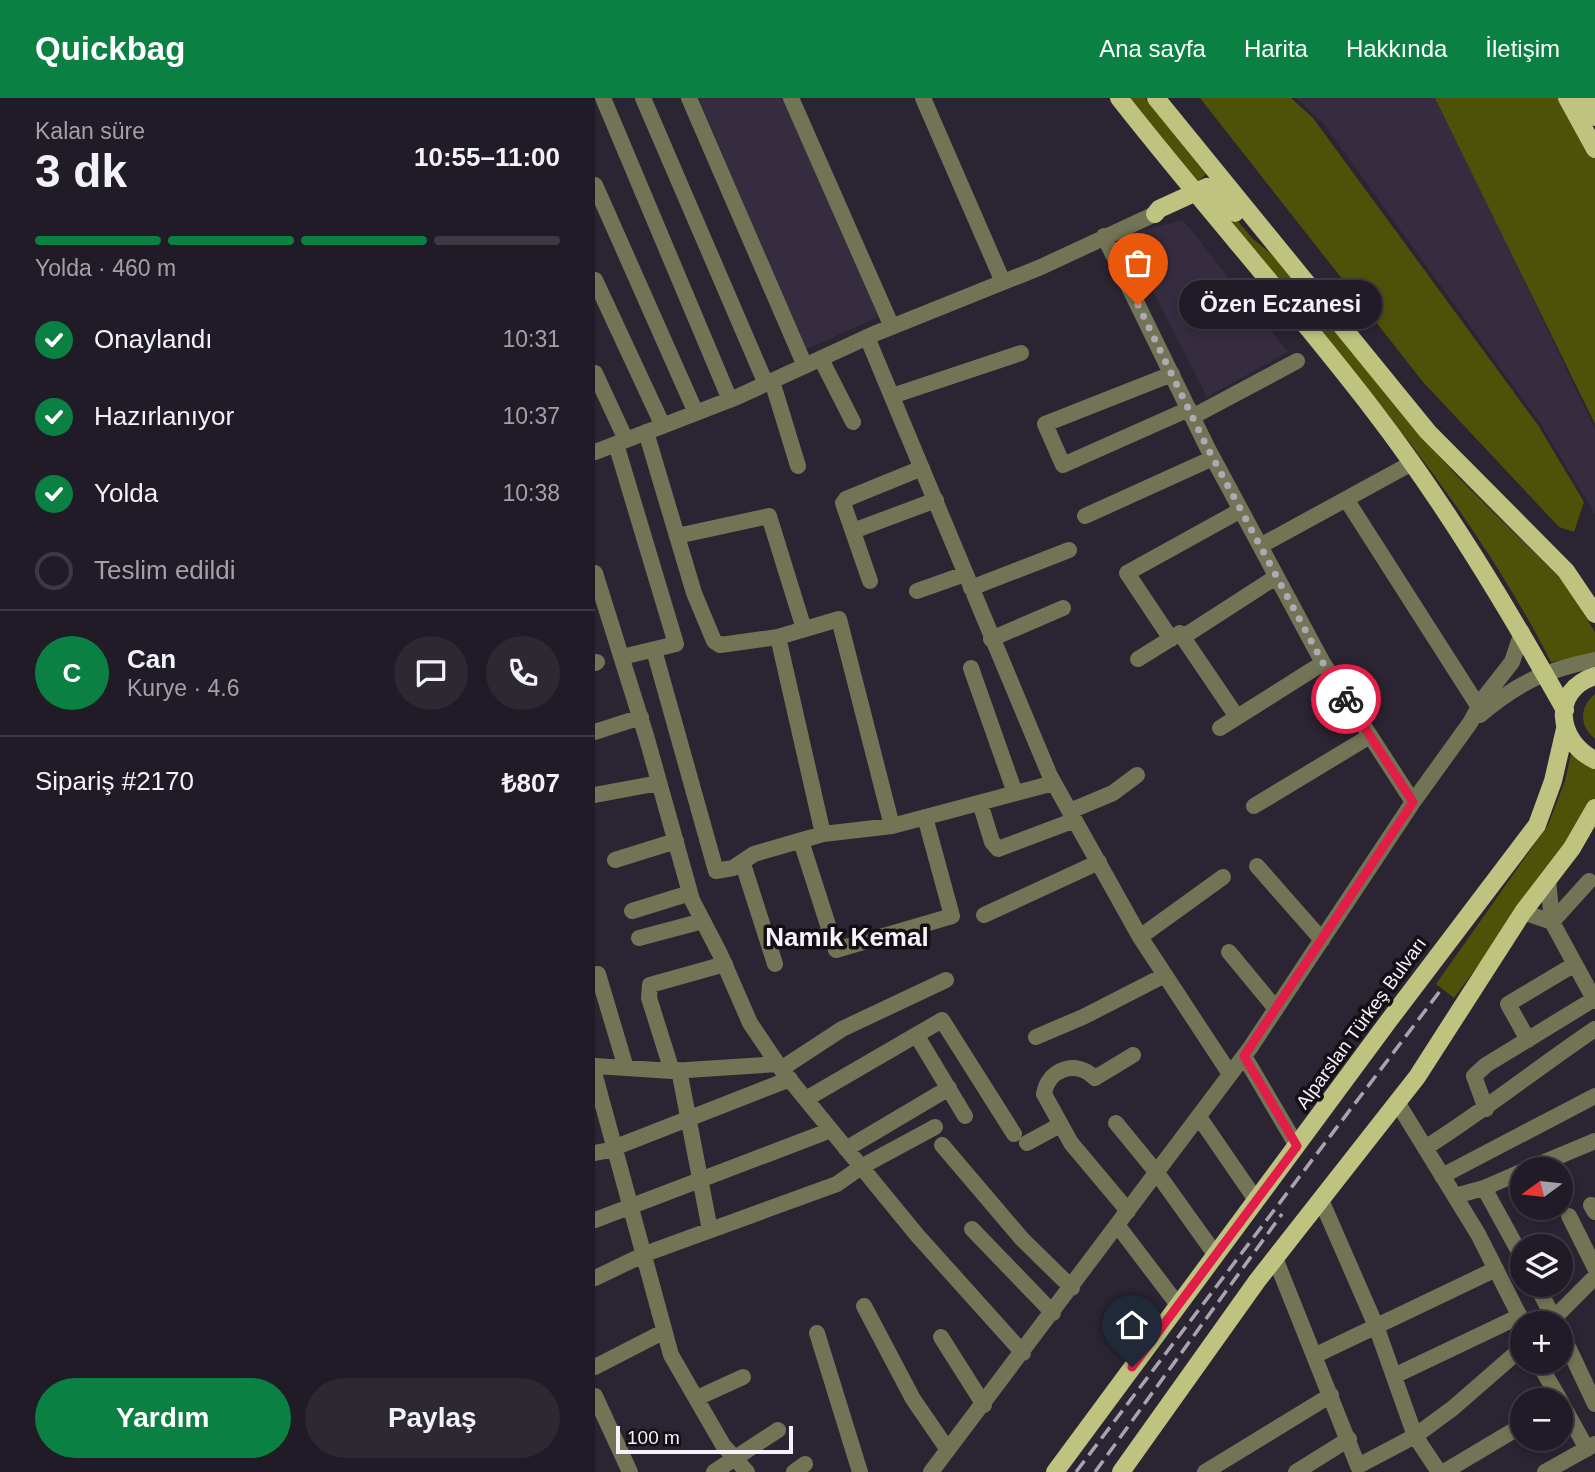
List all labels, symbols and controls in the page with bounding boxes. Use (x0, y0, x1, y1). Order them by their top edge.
text: Quickbag (35, 30, 185, 67)
text: Ana sayfa (1099, 35, 1206, 62)
text: Harita (1244, 35, 1308, 62)
text: Hakkında (1346, 35, 1447, 62)
text: İletişim (1485, 35, 1560, 62)
text: Kalan süre (35, 118, 145, 144)
text: 10:55–11:00 (414, 142, 560, 172)
text: 3 dk (35, 145, 127, 197)
pin (1108, 233, 1168, 305)
icon: bag (1119, 244, 1157, 282)
text: Yolda · 460 m (35, 255, 176, 281)
callout: Özen Eczanesi (1180, 280, 1383, 330)
text: Özen Eczanesi (1200, 291, 1361, 317)
icon: check (35, 321, 73, 359)
text: Onaylandı (94, 324, 213, 354)
text: 10:31 (502, 326, 560, 352)
icon: check (35, 398, 73, 436)
text: Hazırlanıyor (94, 401, 234, 431)
text: 10:37 (502, 403, 560, 429)
icon: check (35, 475, 73, 513)
text: Yolda (94, 478, 158, 508)
text: 10:38 (502, 480, 560, 506)
text: Teslim edildi (94, 555, 236, 585)
button: chat (394, 636, 468, 710)
button: phone (486, 636, 560, 710)
text: Can (127, 644, 176, 674)
text: C (63, 658, 81, 688)
courier (1311, 664, 1381, 734)
text: Kurye · 4.6 (127, 675, 240, 701)
icon: bike (1327, 680, 1365, 718)
text: Sipariş #2170 (35, 766, 194, 796)
text: ₺807 (502, 768, 560, 798)
district label: Namık Kemal (765, 922, 929, 952)
street label: Alparslan Türkeş Bulvarı (1292, 933, 1430, 1113)
north arrow (1510, 1157, 1573, 1220)
map controls (1510, 1157, 1573, 1451)
button: layers (1510, 1234, 1573, 1297)
pin (1102, 1295, 1162, 1367)
icon: home (1113, 1306, 1151, 1344)
button: + (1510, 1311, 1573, 1374)
button: Yardım (35, 1378, 291, 1458)
button: Paylaş (305, 1378, 560, 1458)
button: − (1510, 1388, 1573, 1451)
scale bar (616, 1423, 793, 1455)
text: 100 m (627, 1427, 680, 1448)

